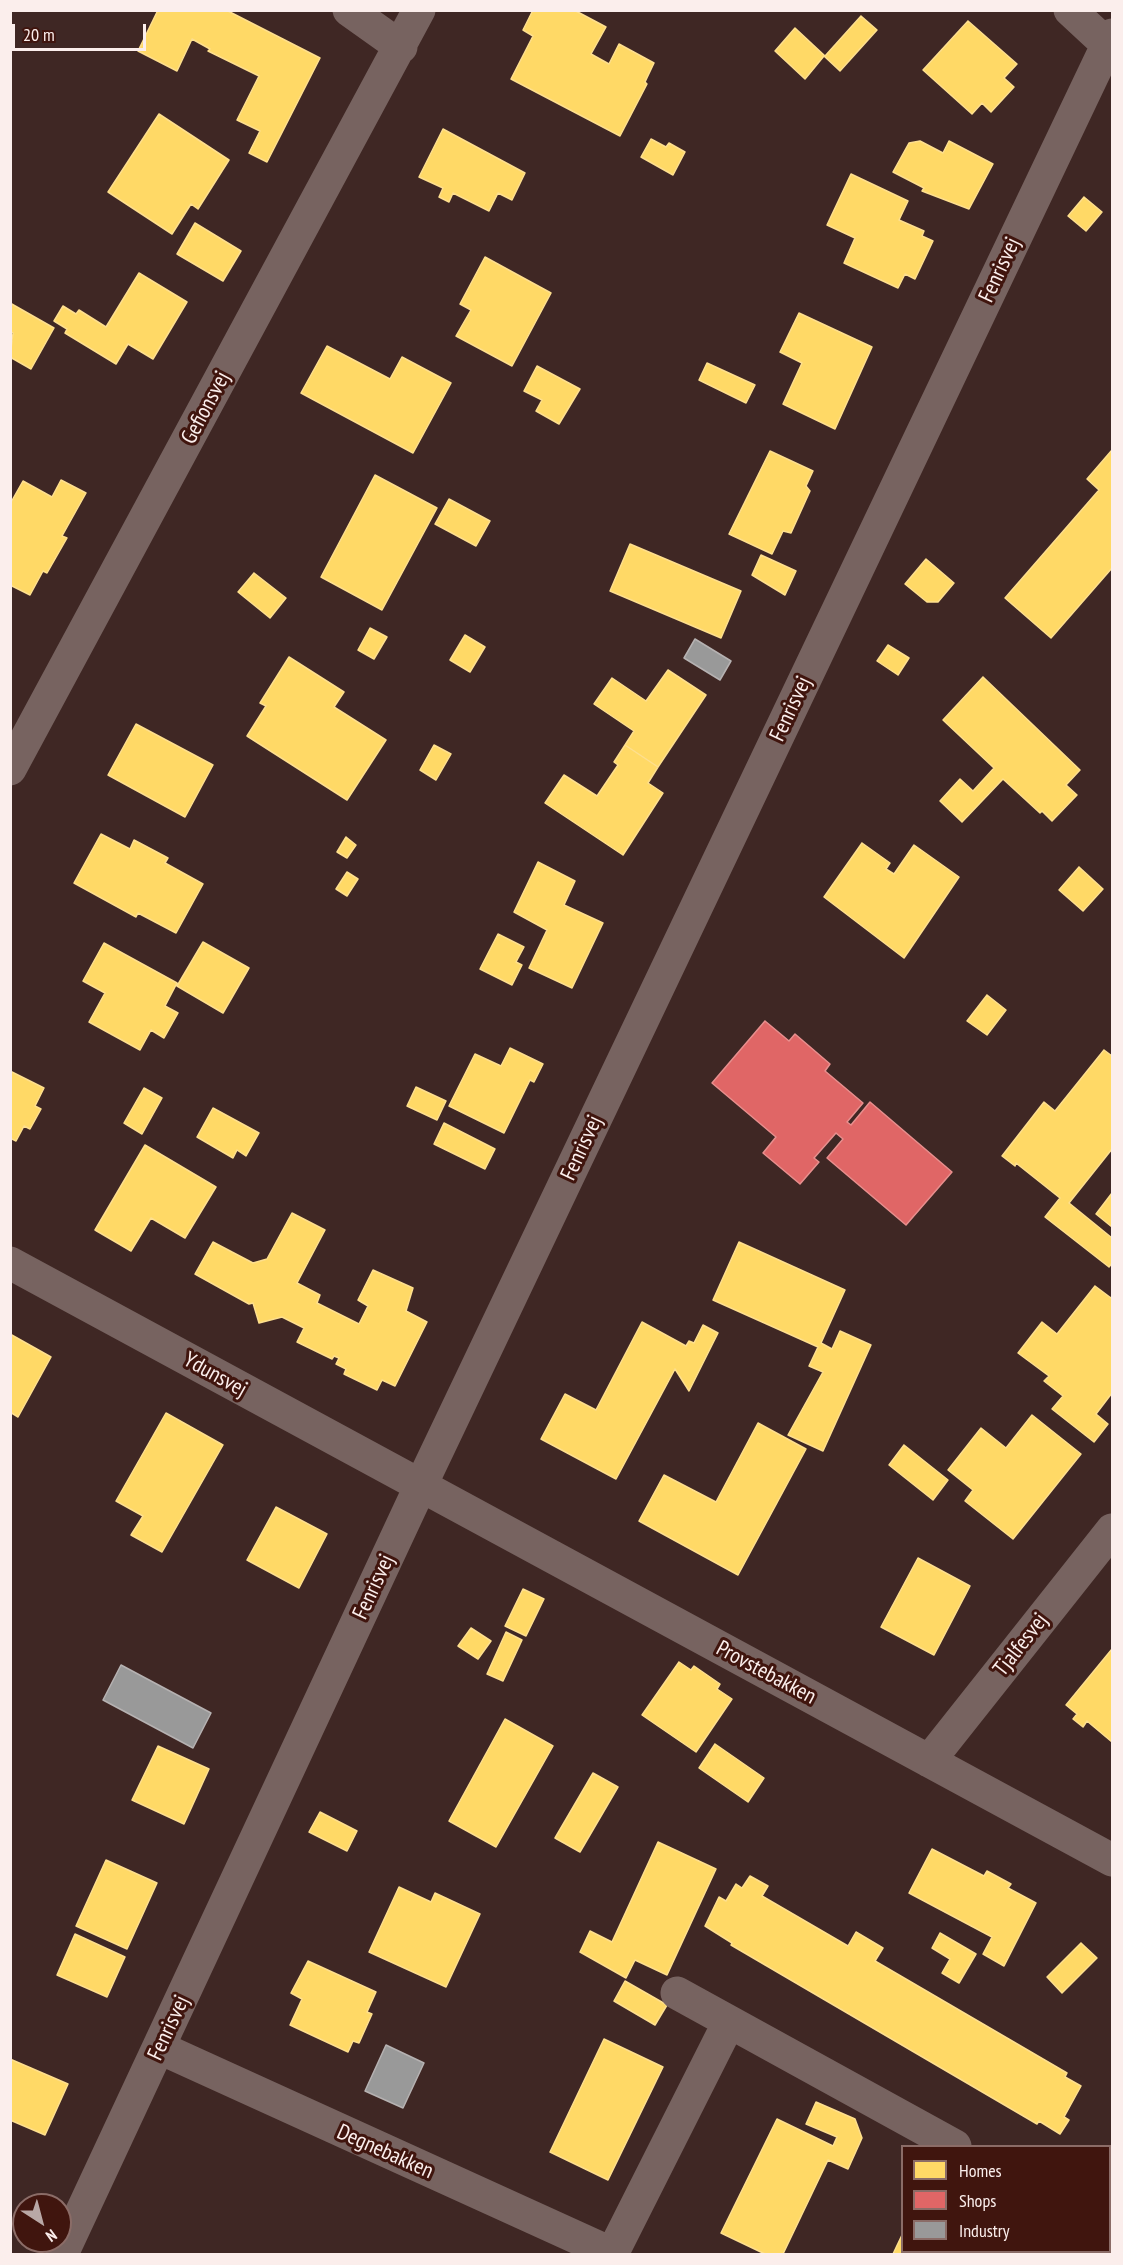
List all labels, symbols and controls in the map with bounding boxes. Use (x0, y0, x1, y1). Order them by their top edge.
scale bar (15, 12, 148, 50)
text: 20 m (23, 23, 55, 46)
street label: Fenrisvej (974, 233, 1026, 307)
street label: Gefionsvej (176, 367, 236, 449)
street label: Fenrisvej (765, 672, 817, 746)
street label: Fenrisvej (556, 1111, 608, 1185)
street label: Ydunsvej (179, 1347, 251, 1403)
street label: Fenrisvej (348, 1550, 400, 1624)
street label: Tjalfesvej (988, 1608, 1054, 1682)
street label: Provstebakken (711, 1636, 821, 1710)
street label: Fenrisvej (143, 1991, 195, 2065)
street label: Degnebakken (333, 2119, 437, 2185)
legend (901, 2145, 1111, 2253)
text: Homes (959, 2159, 1002, 2182)
text: Shops (959, 2189, 996, 2212)
north arrow (12, 2193, 72, 2253)
text: Industry (959, 2219, 1009, 2242)
text: N (42, 2225, 61, 2247)

